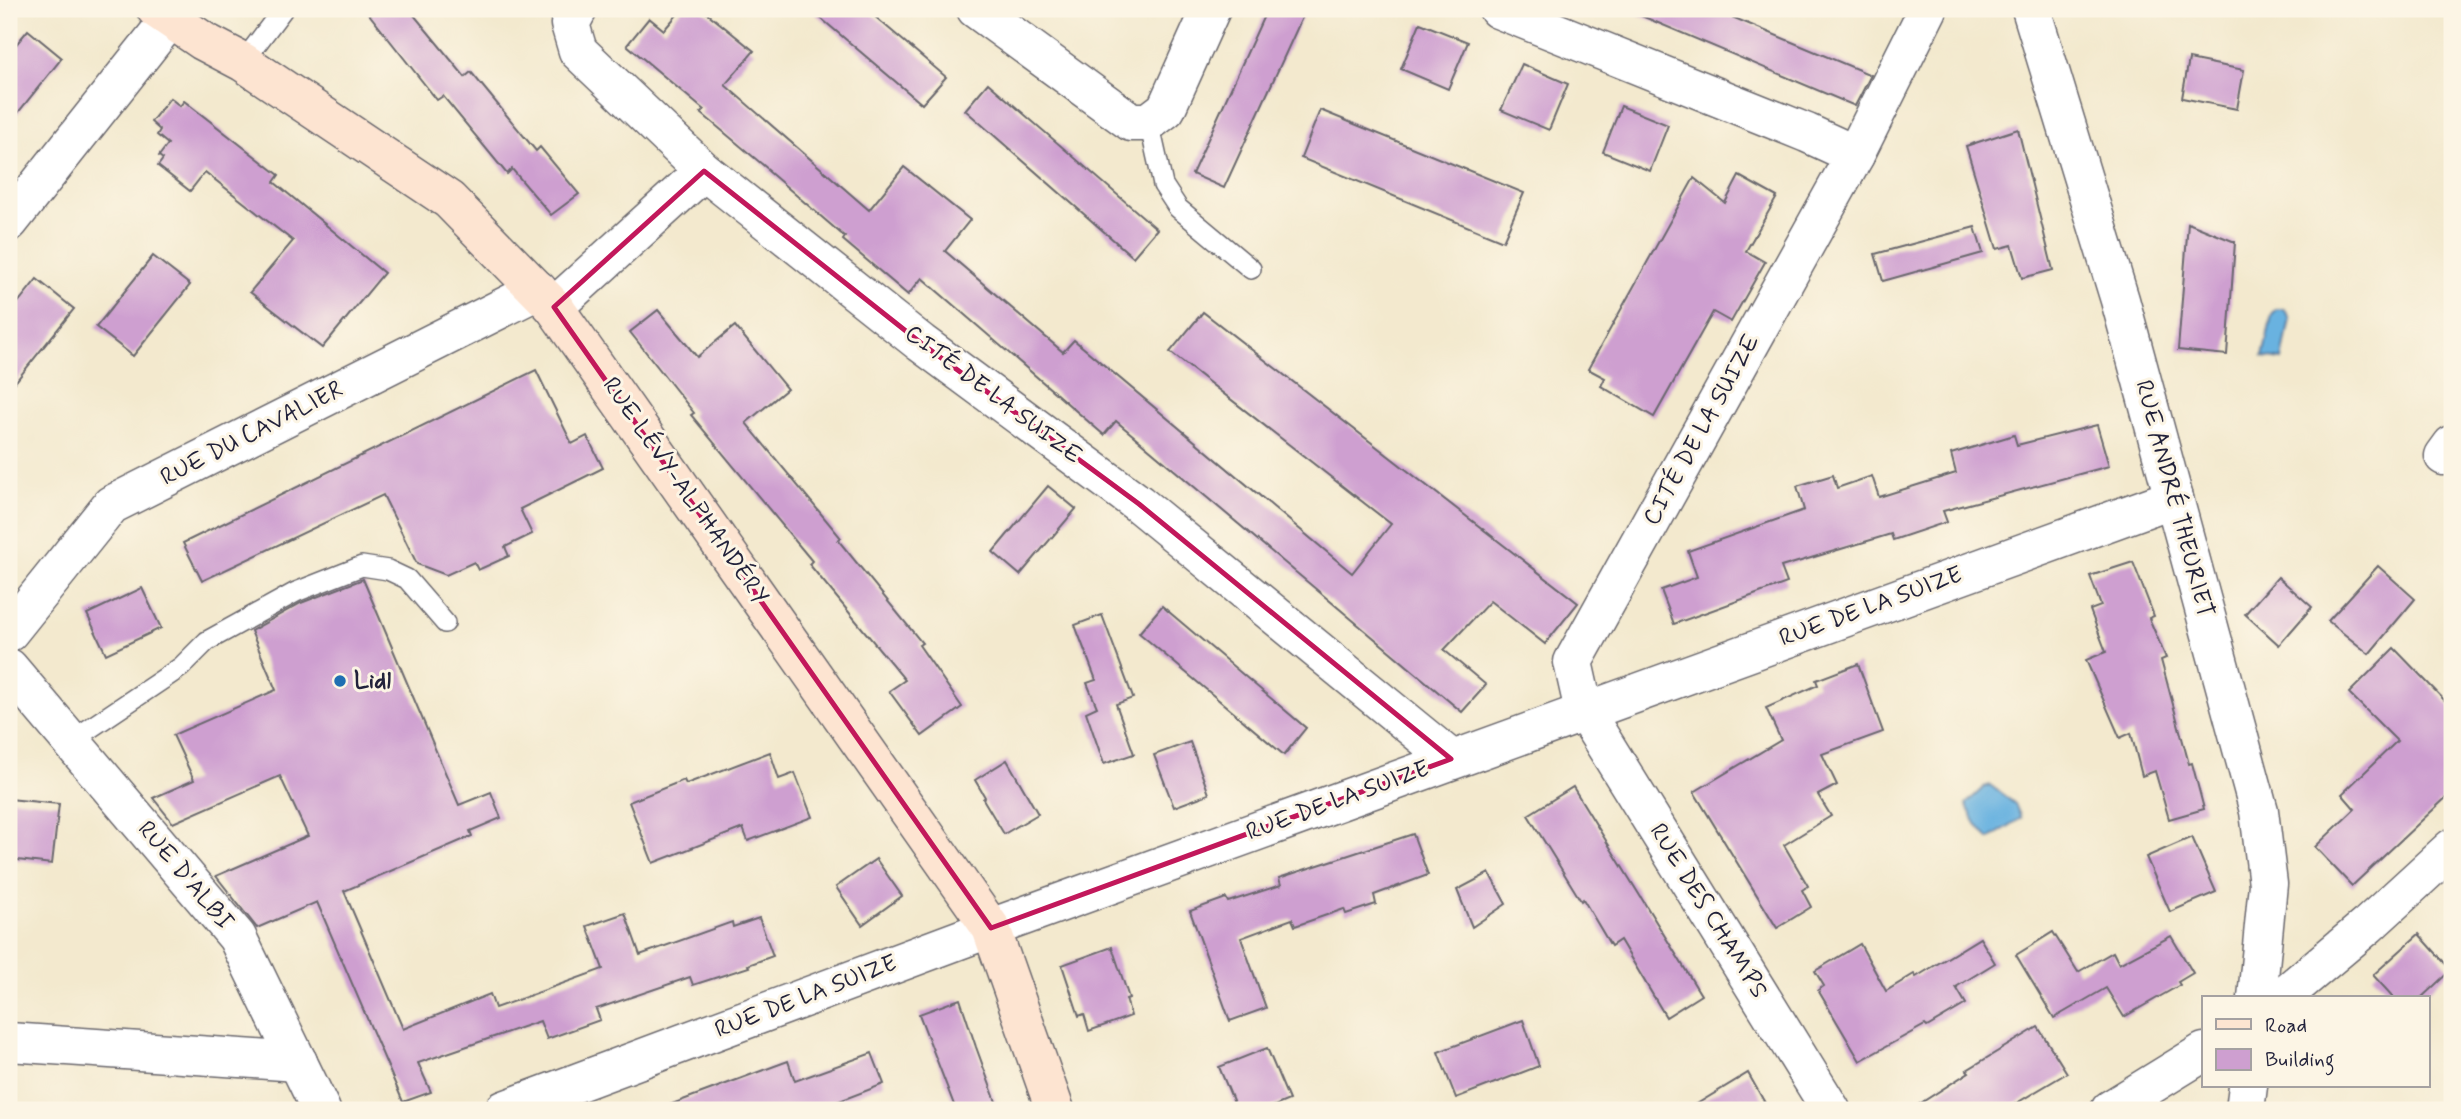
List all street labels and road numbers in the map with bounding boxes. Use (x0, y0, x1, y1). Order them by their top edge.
street label: CITÉ DE LA SUIZE (898, 317, 1089, 472)
street label: CITÉ DE LA SUIZE (1635, 328, 1767, 531)
street label: RUE LÉVY-ALPHANDÉRY (595, 370, 777, 611)
street label: RUE DU CAVALIER (155, 375, 349, 493)
street label: RUE ANDRÉ THEURIET (2127, 376, 2223, 621)
street label: RUE DE LA SUIZE (1775, 559, 1967, 655)
street label: RUE DE LA SUIZE (1242, 753, 1434, 849)
street label: RUE D'ALBI (130, 815, 240, 937)
street label: RUE DES CHAMPS (1642, 818, 1774, 1004)
street label: RUE DE LA SUIZE (711, 948, 901, 1046)

